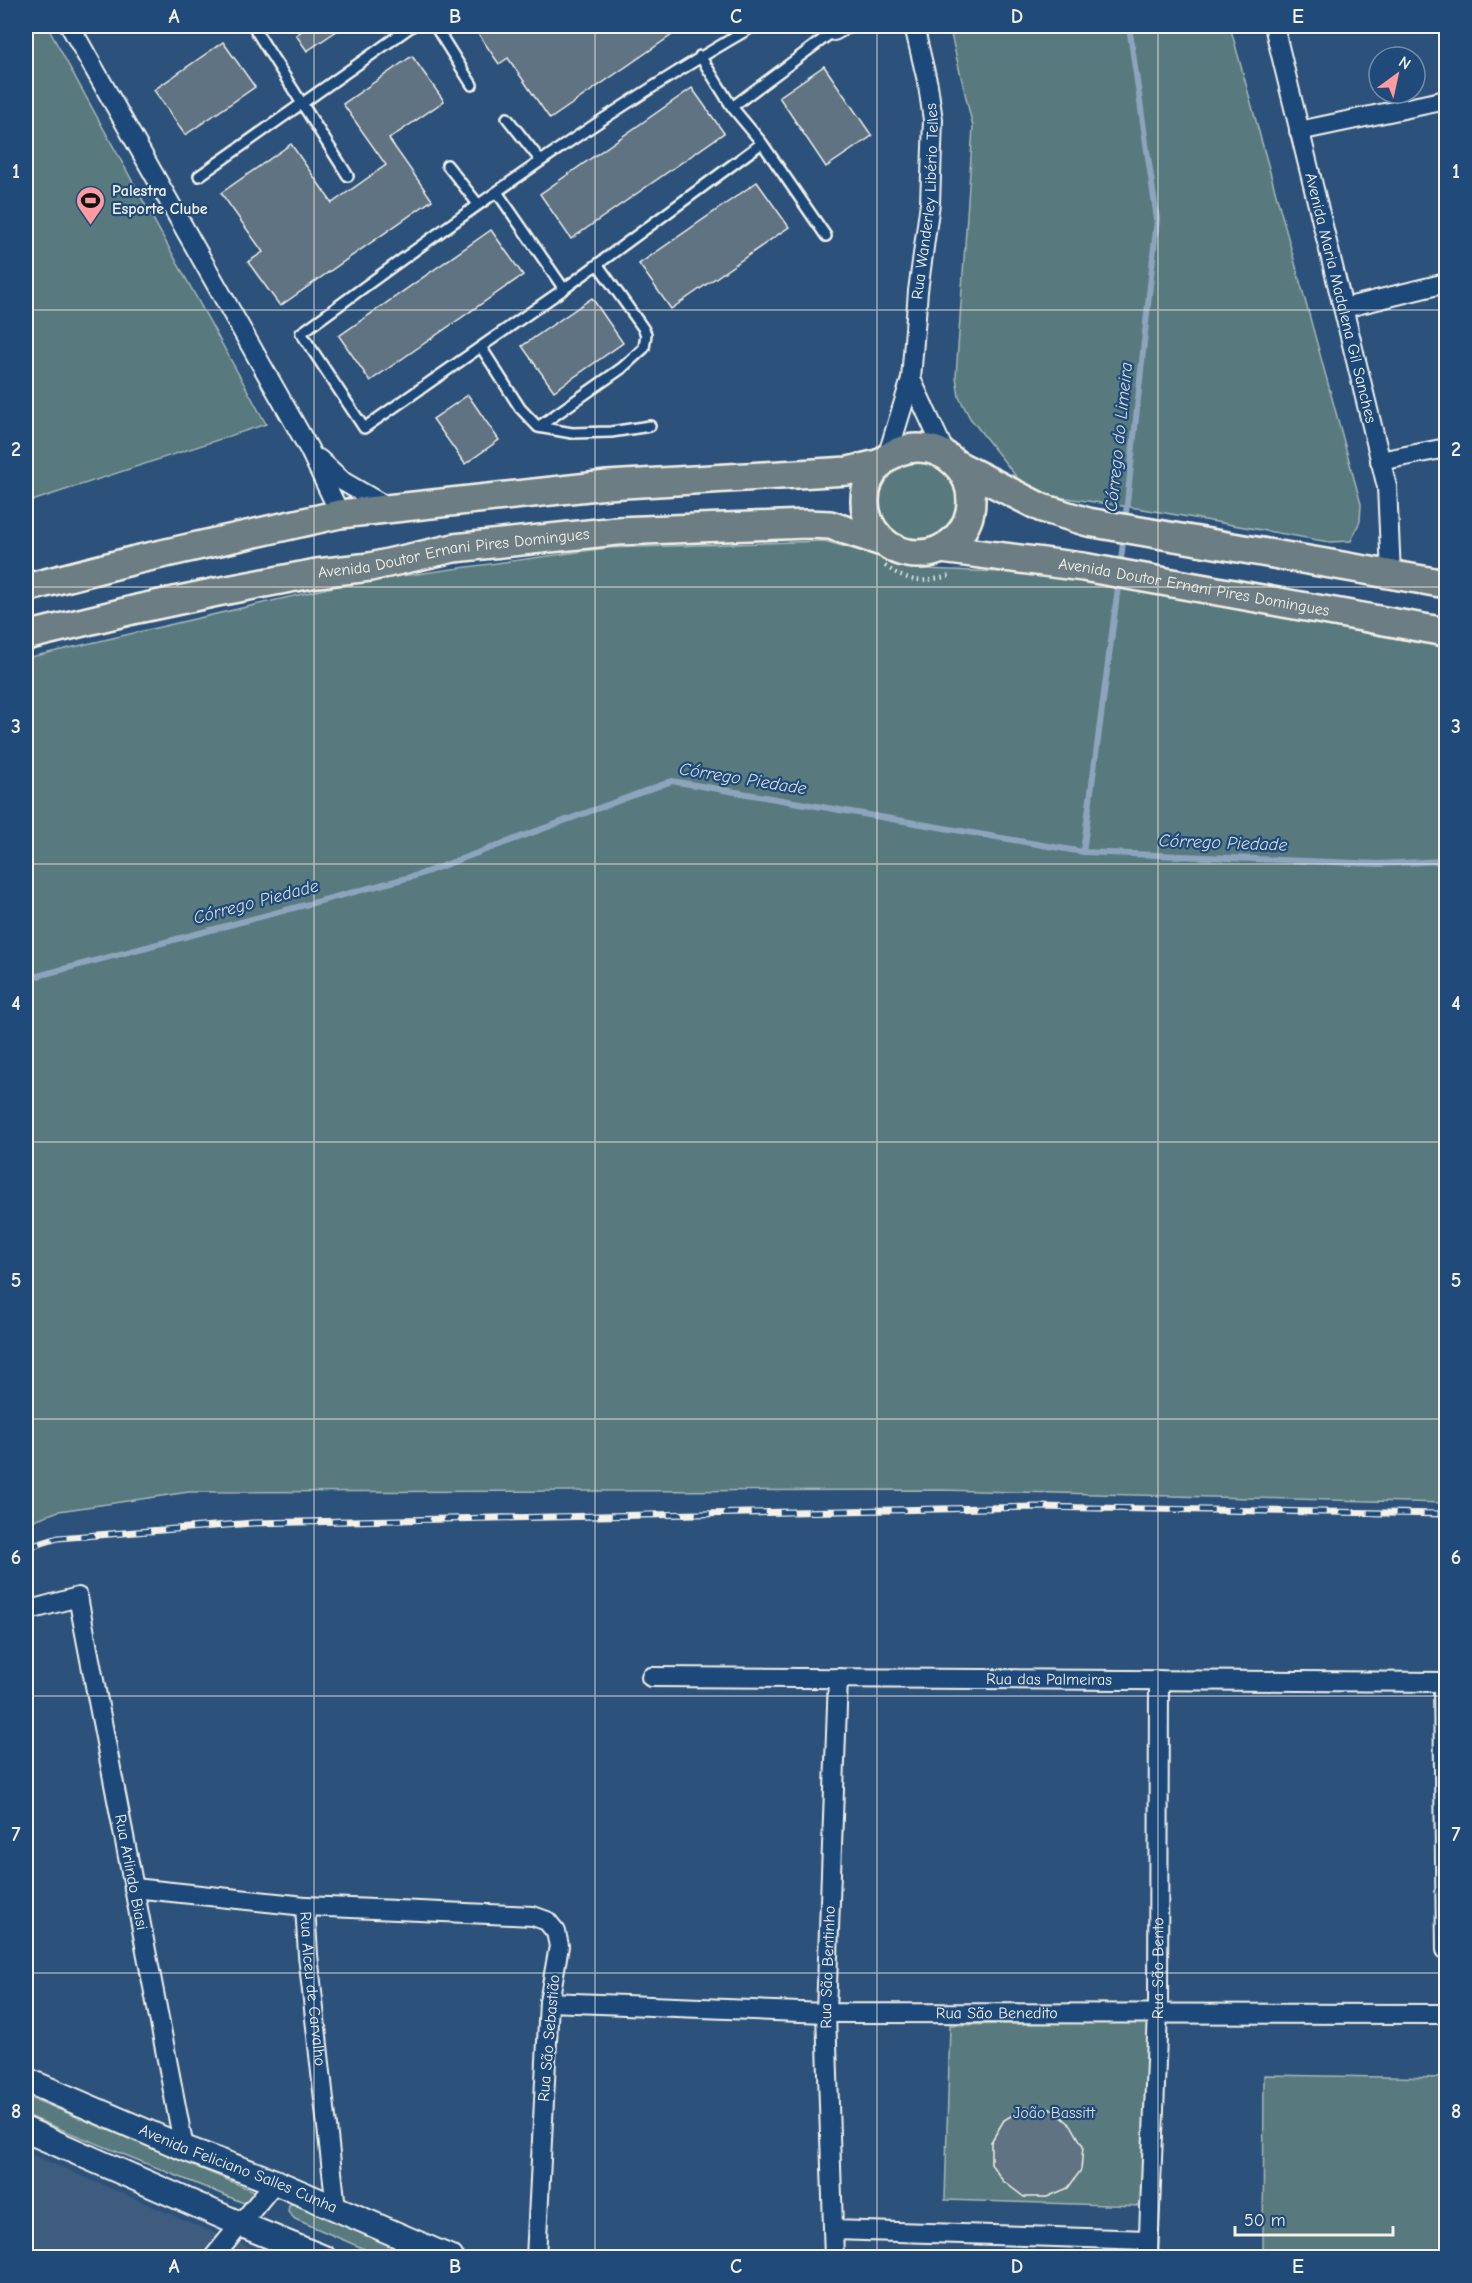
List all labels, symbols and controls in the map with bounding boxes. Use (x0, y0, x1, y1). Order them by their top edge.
text: A (168, 5, 180, 28)
text: B (449, 5, 461, 28)
text: C (730, 5, 742, 28)
text: D (1011, 5, 1023, 28)
text: E (1292, 5, 1304, 28)
north arrow (1367, 45, 1427, 105)
text: N (1395, 53, 1414, 74)
street label: Rua Wanderley Libério Telles (908, 102, 942, 300)
text: 1 (12, 160, 20, 183)
text: 1 (1452, 160, 1460, 183)
street label: Avenida Maria Madalena Gil Sanches (1301, 171, 1380, 425)
place label: Palestra Esporte Clube (112, 182, 208, 218)
sports icon: Palestra Esporte Clube (75, 184, 107, 226)
water label: Córrego do Limeira (1101, 361, 1137, 513)
text: 2 (11, 438, 21, 461)
text: 2 (1451, 438, 1461, 461)
street label: Avenida Doutor Ernani Pires Domingues (317, 525, 591, 582)
street label: Avenida Doutor Ernani Pires Domingues (1058, 555, 1331, 620)
text: 3 (11, 715, 21, 738)
text: 3 (1451, 715, 1461, 738)
water label: Córrego Piedade (678, 759, 808, 799)
water label: Córrego Piedade (1158, 830, 1288, 856)
water label: Córrego Piedade (191, 875, 321, 929)
text: 4 (11, 992, 21, 1015)
text: 4 (1451, 992, 1461, 1015)
text: 5 (11, 1269, 21, 1292)
text: 5 (1451, 1269, 1461, 1292)
text: 6 (11, 1546, 21, 1569)
text: 6 (1451, 1546, 1461, 1569)
street label: Rua das Palmeiras (986, 1670, 1112, 1689)
street label: Rua Arlindo Biasi (111, 1813, 151, 1931)
text: 7 (12, 1823, 21, 1846)
text: 7 (1452, 1823, 1461, 1846)
street label: Rua São Bentinho (817, 1905, 839, 2029)
street label: Rua Alceu de Carvalho (296, 1911, 329, 2067)
street label: Rua São Bento (1149, 1917, 1167, 2019)
street label: Rua São Sebastião (534, 1974, 564, 2102)
street label: Rua São Benedito (936, 2004, 1058, 2022)
text: 8 (11, 2100, 21, 2123)
text: 8 (1451, 2100, 1461, 2123)
park label: João Bassitt (1013, 2104, 1095, 2122)
street label: Avenida Feliciano Salles Cunha (136, 2121, 340, 2217)
scale bar (1235, 2199, 1392, 2237)
text: 50 m (1244, 2210, 1286, 2231)
text: A (168, 2255, 180, 2278)
text: B (449, 2255, 461, 2278)
text: C (730, 2255, 742, 2278)
text: D (1011, 2255, 1023, 2278)
text: E (1292, 2255, 1304, 2278)

